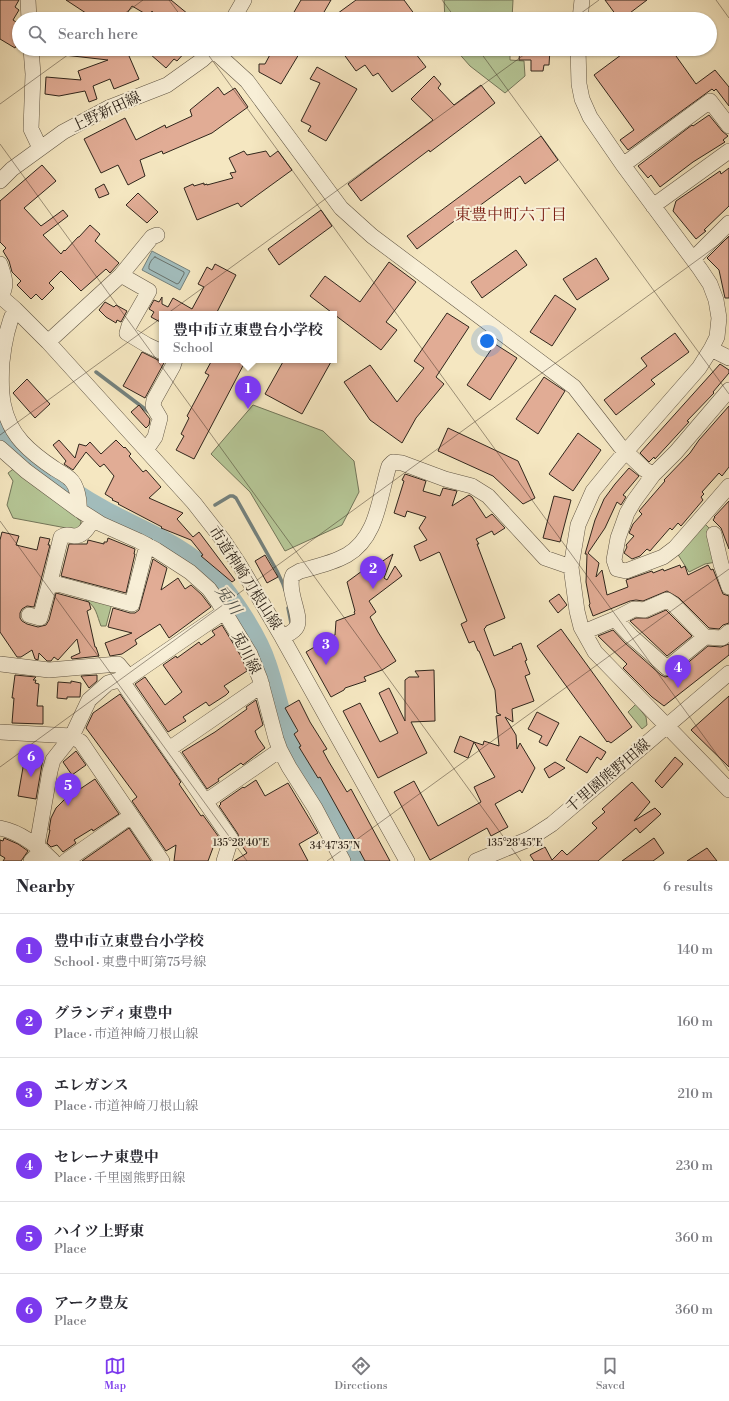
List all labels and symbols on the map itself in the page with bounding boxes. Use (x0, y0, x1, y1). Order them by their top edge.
street label: 上野新田線 (68, 88, 144, 136)
district label: 東豊中町六丁目 (455, 205, 567, 225)
your location (477, 331, 497, 351)
pin: 1 (235, 376, 261, 409)
street label: 市道神崎刀根山線 (204, 522, 286, 634)
pin: 2 (360, 556, 386, 589)
water label: 兎川 (211, 581, 247, 620)
street label: 兎川線 (227, 629, 265, 677)
pin: 3 (313, 632, 339, 665)
pin: 4 (665, 655, 691, 688)
street label: 千里園熊野田線 (562, 735, 654, 817)
pin: 6 (18, 744, 44, 777)
pin: 5 (55, 773, 81, 806)
text: 135°28'40"E (213, 837, 269, 849)
text: 135°28'45"E (487, 837, 543, 849)
text: 34°47'35"N (310, 840, 361, 852)

